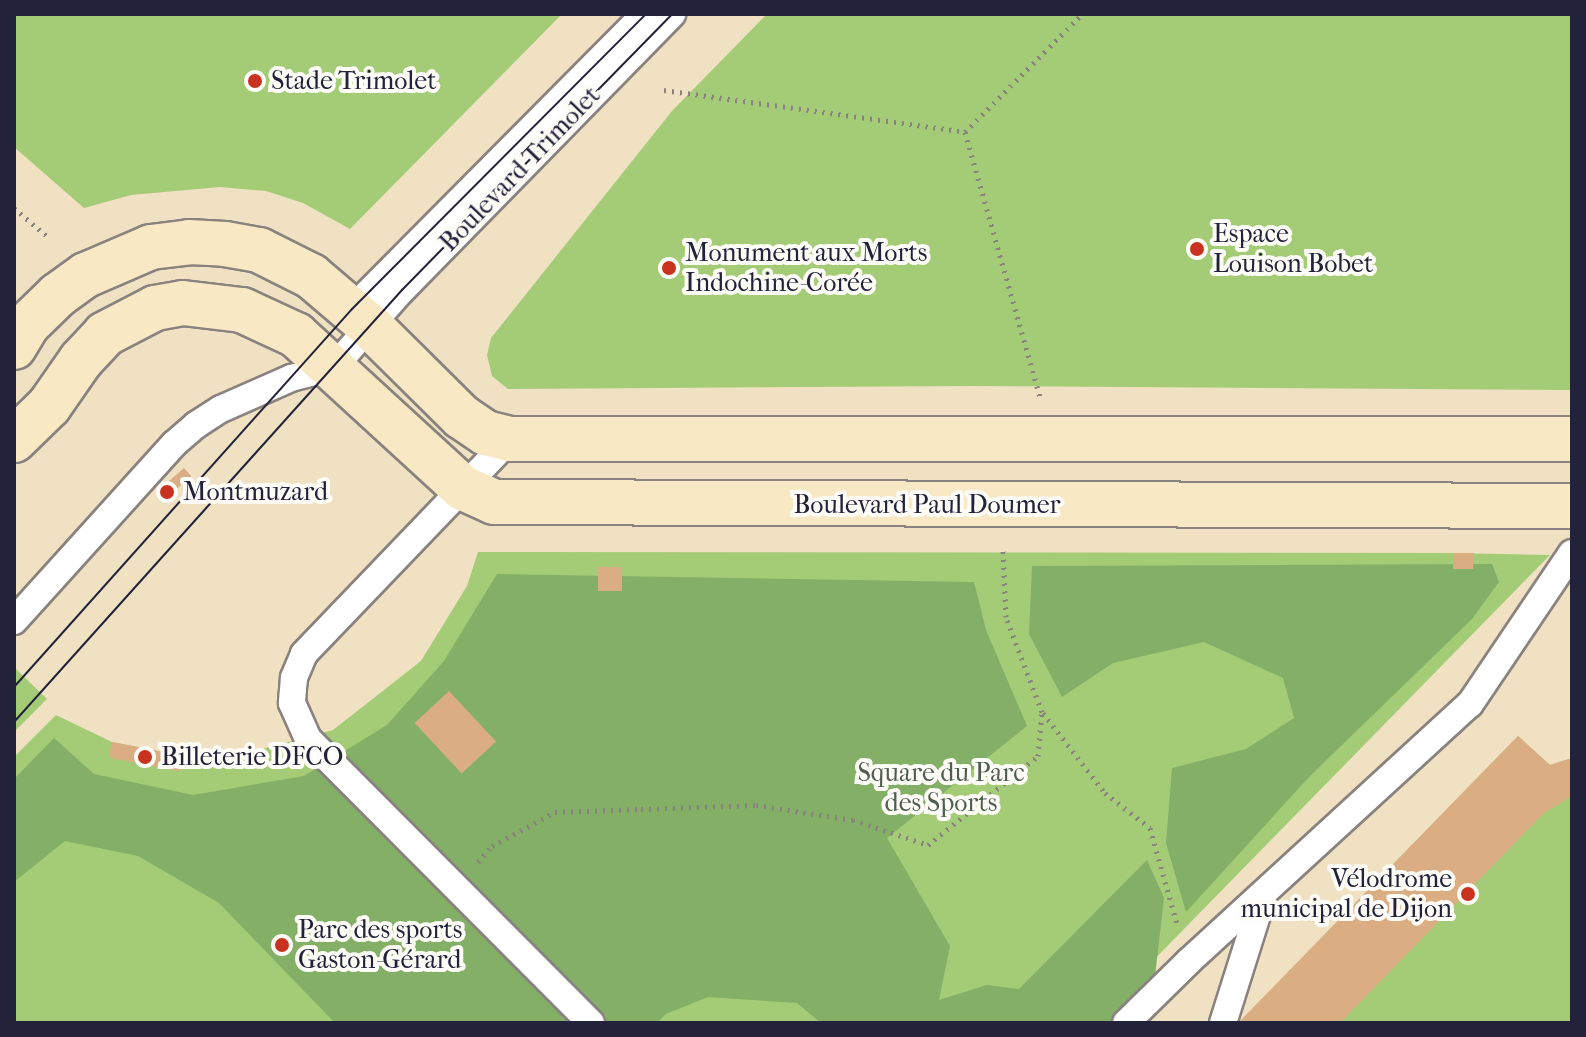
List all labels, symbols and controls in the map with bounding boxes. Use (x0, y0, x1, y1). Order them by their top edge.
place label: Stade Trimolet (271, 65, 436, 97)
marker: Stade Trimolet (246, 72, 264, 90)
street label: Boulevard Trimolet (433, 80, 607, 258)
place label: Espace Louison Bobet (1213, 218, 1373, 280)
place label: Monument aux Morts Indochine-Corée (685, 237, 927, 298)
marker: Espace Louison Bobet (1188, 240, 1206, 258)
marker: Monument aux Morts Indochine-Corée (660, 259, 678, 277)
place label: Montmuzard (183, 476, 328, 508)
marker: Montmuzard (158, 483, 176, 501)
street label: Boulevard Paul Doumer (793, 489, 1061, 521)
place label: Billeterie DFCO (161, 741, 343, 773)
marker: Billeterie DFCO (136, 748, 154, 766)
park label: Square du Parc des Sports (857, 757, 1025, 818)
place label: Vélodrome municipal de Dijon (1241, 863, 1452, 924)
marker: Vélodrome municipal de Dijon (1459, 885, 1477, 903)
place label: Parc des sports Gaston-Gérard (298, 914, 462, 976)
marker: Parc des sports Gaston-Gérard (273, 936, 291, 954)

